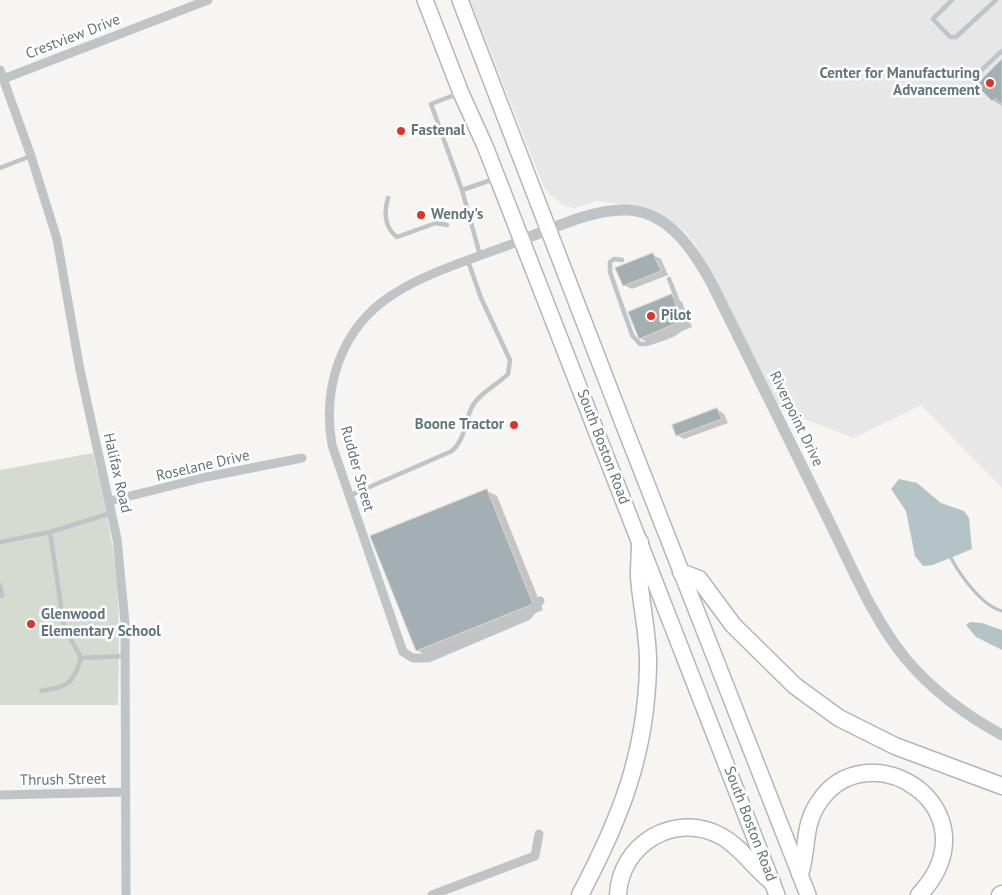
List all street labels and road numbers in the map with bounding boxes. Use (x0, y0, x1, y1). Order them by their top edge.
street label: Crestview Drive (23, 11, 123, 63)
street label: Riverpoint Drive (765, 368, 827, 470)
street label: South Boston Road (573, 387, 633, 507)
street label: Rudder Street (336, 424, 378, 514)
street label: Halifax Road (99, 431, 135, 515)
street label: Roselane Drive (154, 446, 252, 486)
street label: South Boston Road (720, 764, 780, 884)
street label: Thrush Street (20, 770, 106, 790)

